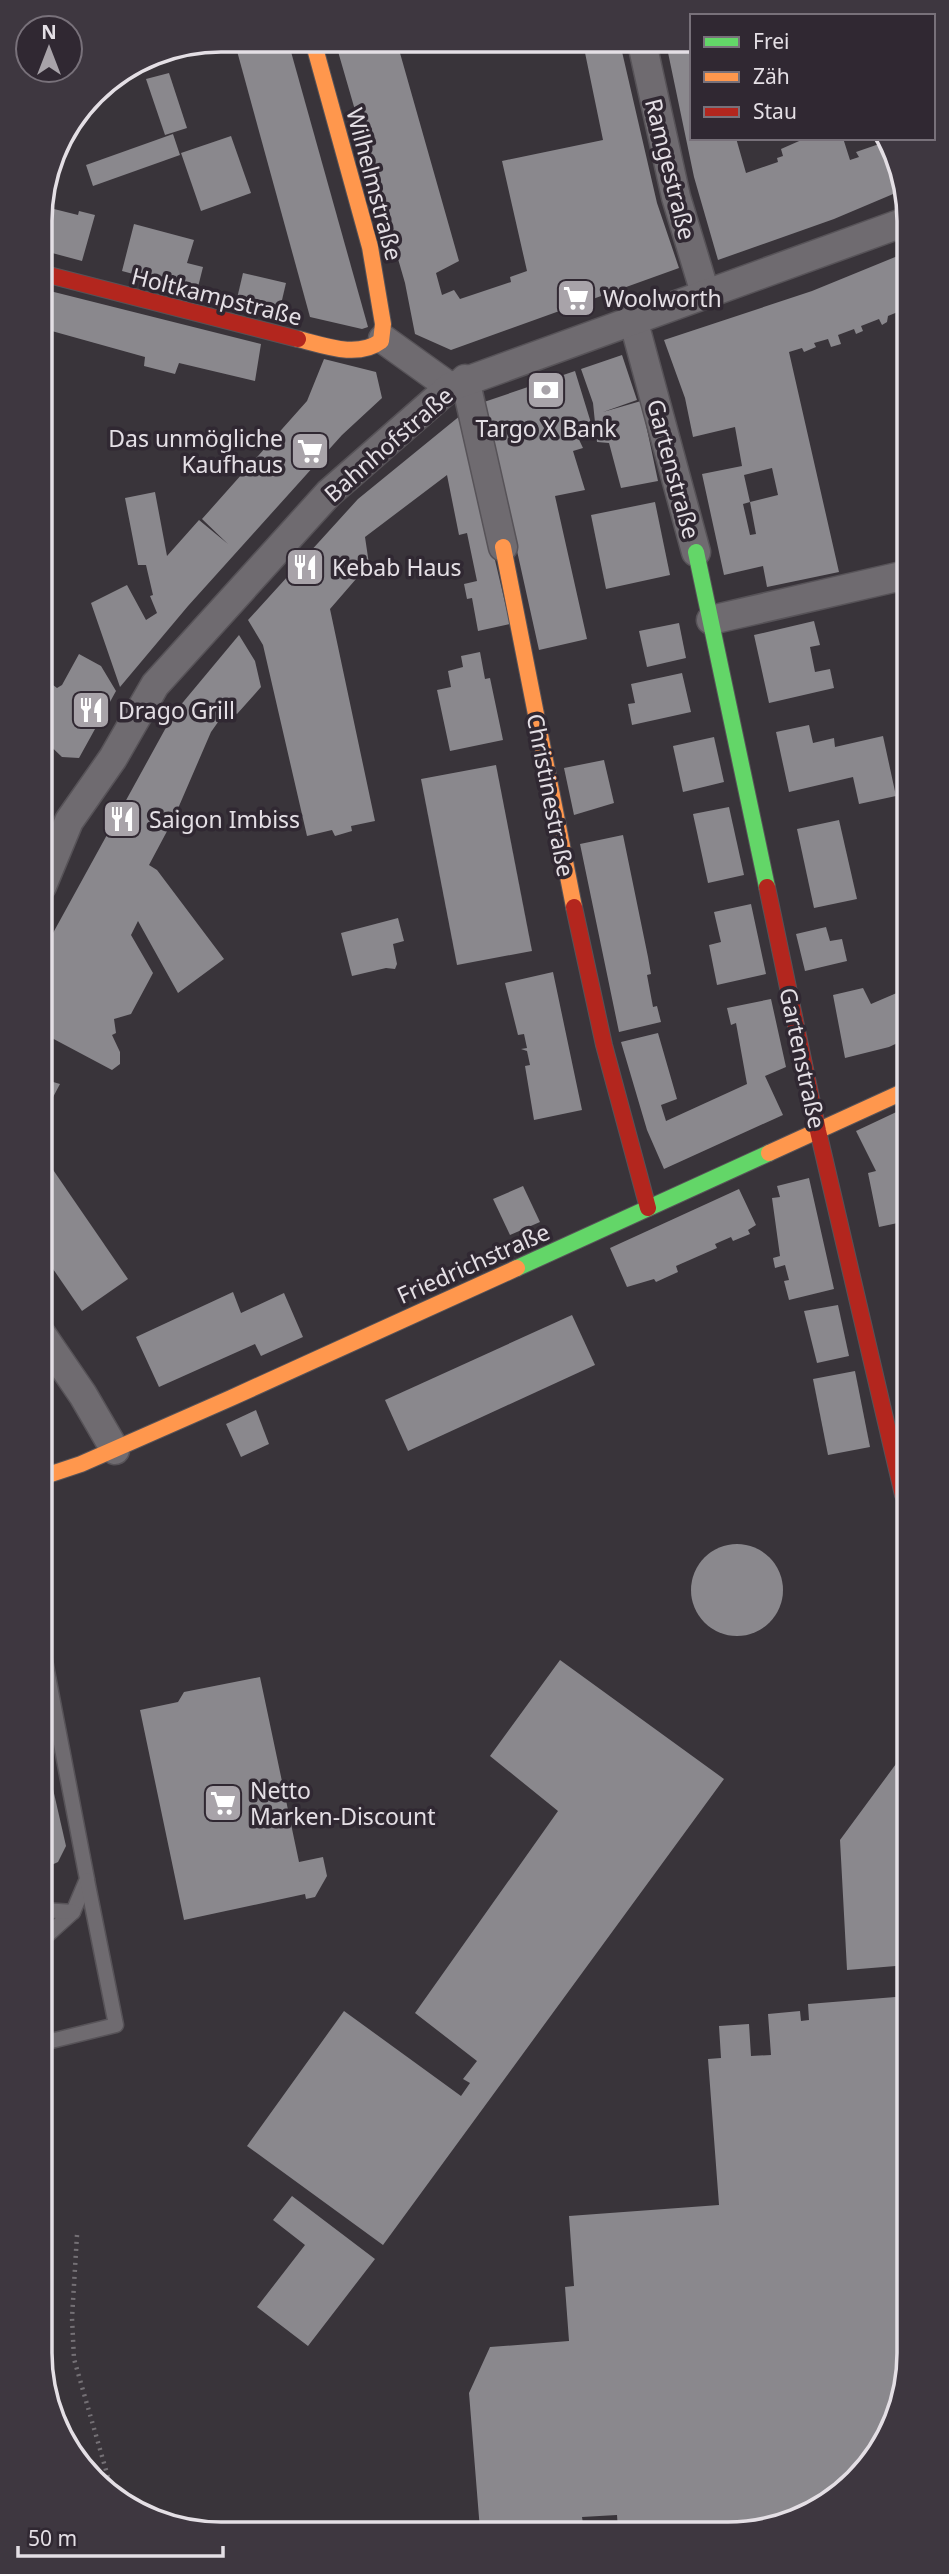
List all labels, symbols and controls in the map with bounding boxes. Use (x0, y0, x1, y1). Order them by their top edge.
north arrow (14, 14, 84, 84)
legend (690, 14, 935, 140)
text: N (41, 19, 57, 45)
text: Frei (753, 27, 789, 55)
text: Zäh (753, 62, 790, 90)
street label: Ramgestraße (638, 95, 704, 243)
text: Stau (753, 97, 797, 125)
street label: Wilhelmstraße (339, 104, 411, 264)
street label: Holtkampstraße (128, 259, 306, 333)
supermarket icon: Woolworth (555, 277, 597, 319)
place label: Woolworth (603, 282, 722, 314)
bank icon: Targo X Bank (525, 369, 567, 411)
street label: Bahnhofstraße (317, 379, 459, 509)
street label: Gartenstraße (640, 396, 708, 542)
place label: Targo X Bank (476, 412, 617, 444)
place label: Das unmögliche Kaufhaus (108, 422, 283, 480)
supermarket icon: Das unmögliche Kaufhaus (289, 430, 331, 472)
restaurant icon: Kebab Haus (284, 546, 326, 588)
place label: Kebab Haus (332, 551, 462, 583)
restaurant icon: Drago Grill (70, 689, 112, 731)
place label: Drago Grill (118, 694, 235, 726)
street label: Christinestraße (520, 711, 582, 879)
restaurant icon: Saigon Imbiss (101, 798, 143, 840)
place label: Saigon Imbiss (149, 803, 300, 835)
street label: Gartenstraße (772, 985, 834, 1131)
street label: Friedrichstraße (392, 1215, 554, 1311)
place label: Netto Marken-Discount (250, 1774, 436, 1832)
supermarket icon: Netto Marken-Discount (202, 1782, 244, 1824)
scale bar (18, 2514, 222, 2558)
text: 50 m (28, 2524, 77, 2552)

